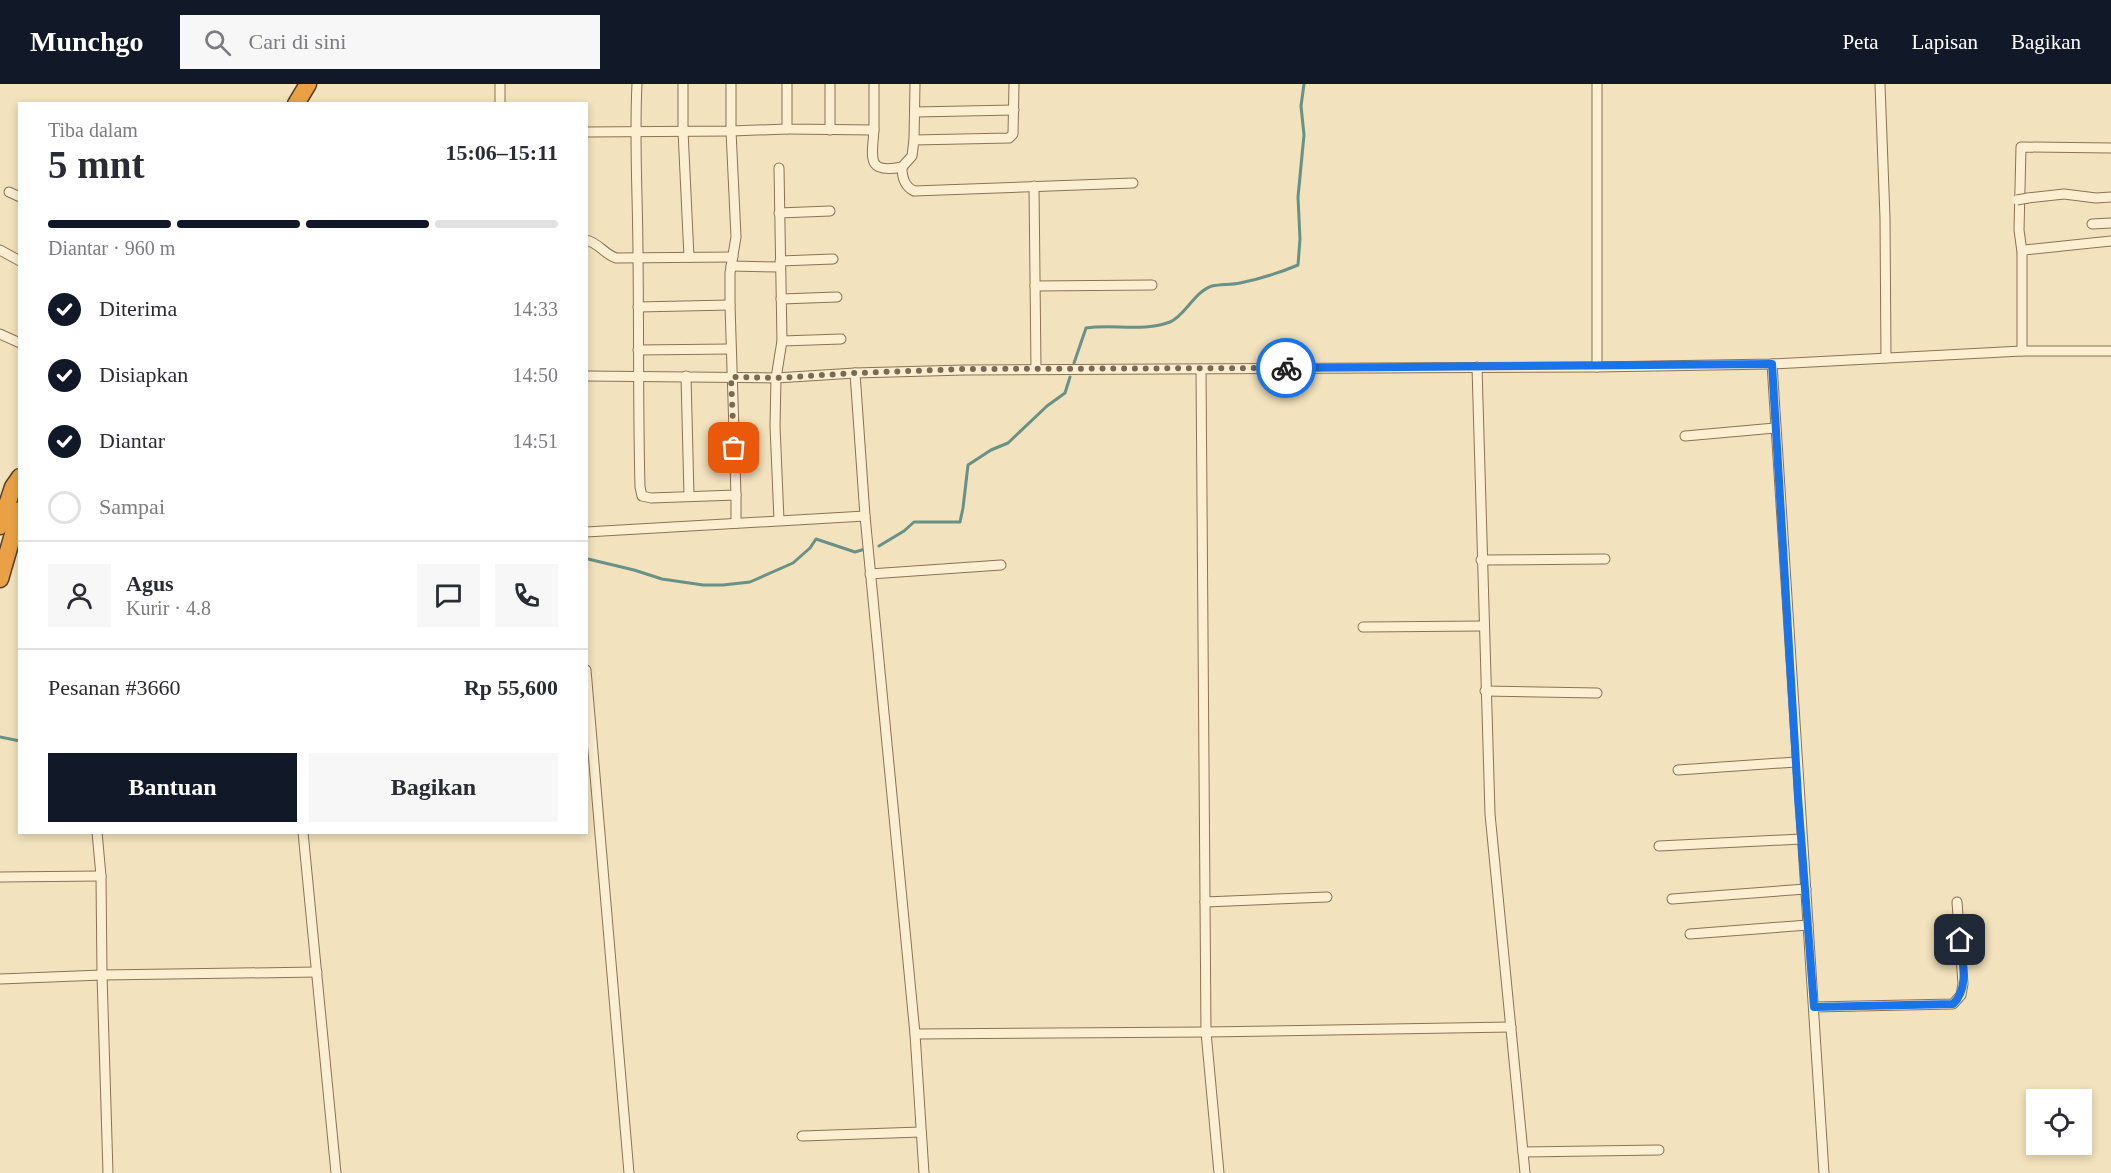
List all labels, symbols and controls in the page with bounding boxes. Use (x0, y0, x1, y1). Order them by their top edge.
search box (180, 15, 600, 69)
text: Munchgo (30, 26, 144, 57)
icon: search (201, 26, 234, 59)
text: Cari di sini (249, 29, 346, 54)
text: Peta (1842, 30, 1879, 54)
text: Lapisan (1912, 30, 1978, 54)
text: Bagikan (2011, 30, 2081, 54)
text: Tiba dalam (48, 119, 138, 141)
text: 15:06–15:11 (446, 140, 558, 165)
text: 5 mnt (48, 143, 144, 186)
text: Diantar · 960 m (48, 237, 175, 259)
icon: check (48, 293, 81, 326)
text: Diterima (99, 296, 177, 321)
text: 14:33 (512, 298, 558, 320)
courier (1256, 338, 1316, 398)
icon: bike (1270, 352, 1303, 385)
icon: check (48, 359, 81, 392)
text: Disiapkan (99, 362, 188, 387)
text: 14:50 (512, 364, 558, 386)
pin (708, 422, 759, 473)
icon: check (48, 425, 81, 458)
text: Diantar (99, 428, 165, 453)
text: 14:51 (512, 430, 558, 452)
icon: bag (717, 431, 750, 464)
text: Sampai (99, 494, 165, 519)
button: person (48, 564, 111, 627)
button: chat (417, 564, 480, 627)
button: phone (495, 564, 558, 627)
text: Agus (126, 571, 174, 596)
text: Kurir · 4.8 (126, 597, 211, 619)
text: Pesanan #3660 (48, 675, 181, 700)
text: Rp 55,600 (464, 675, 558, 700)
button: Bantuan (48, 753, 297, 822)
button: Bagikan (309, 753, 558, 822)
pin (1934, 914, 1985, 965)
icon: home (1943, 923, 1976, 956)
map controls (2026, 1089, 2092, 1155)
button: locate (2026, 1089, 2092, 1155)

